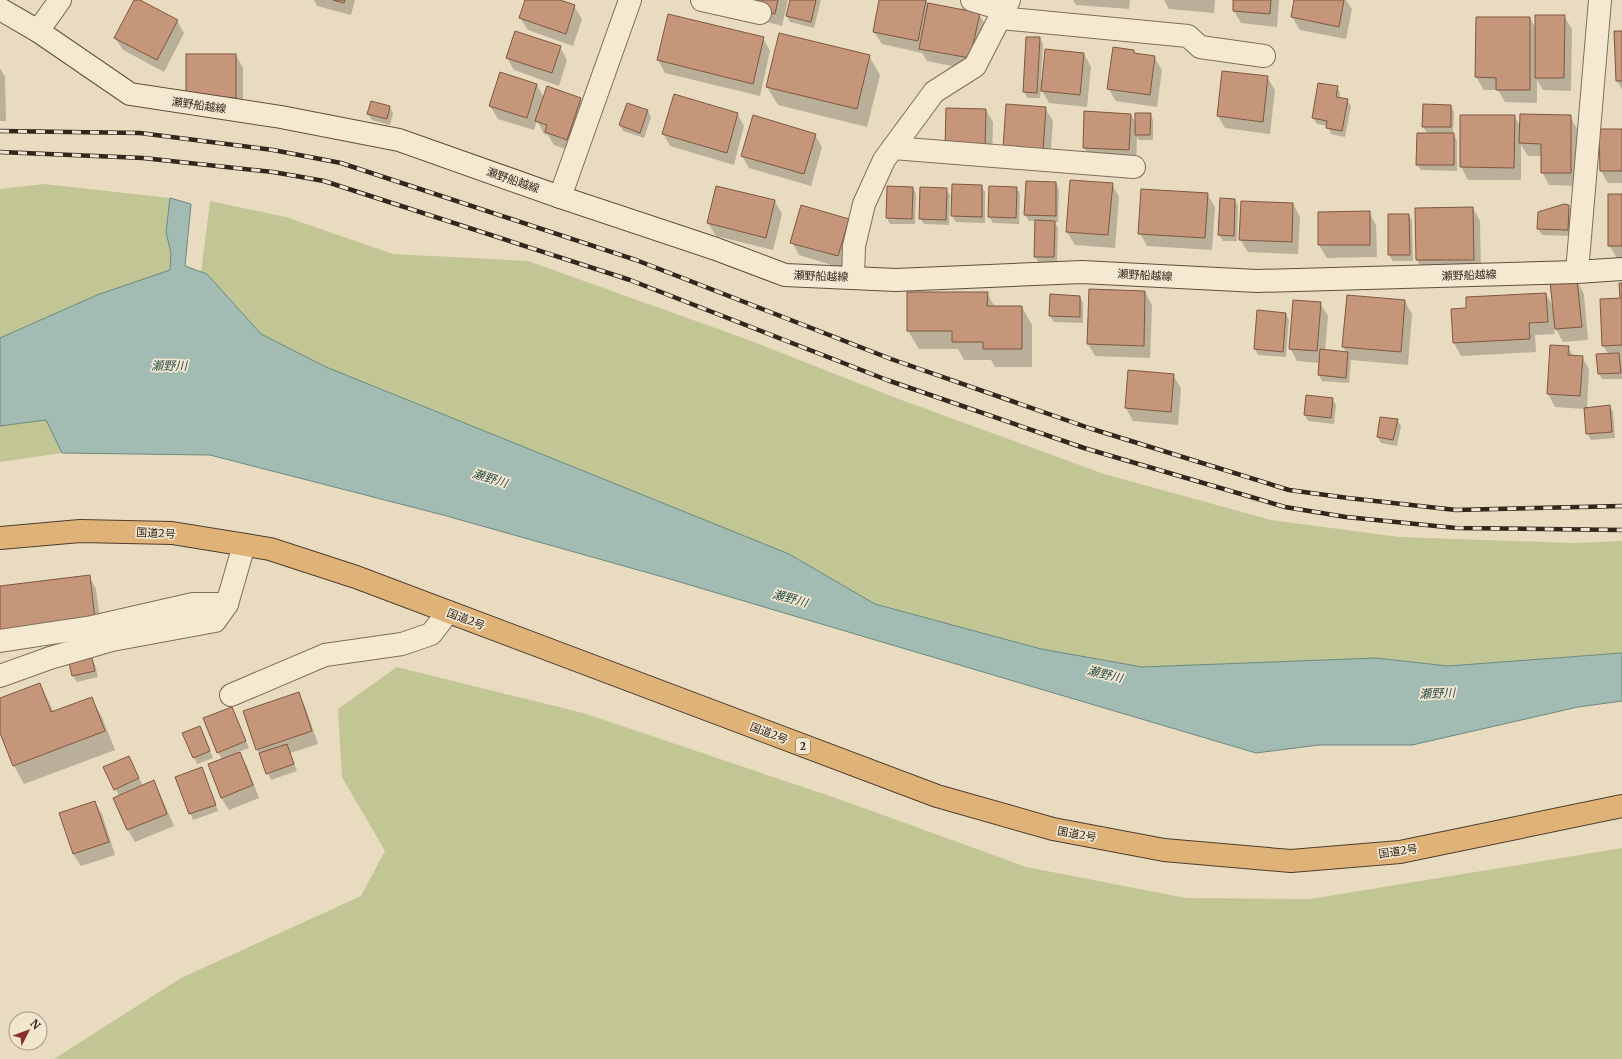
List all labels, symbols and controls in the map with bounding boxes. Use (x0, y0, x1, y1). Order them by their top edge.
street label: 瀬野船越線 (171, 94, 227, 116)
street label: 瀬野船越線 (485, 164, 541, 196)
street label: 瀬野船越線 (1117, 267, 1173, 283)
street label: 瀬野船越線 (1441, 267, 1497, 283)
street label: 瀬野船越線 (793, 268, 849, 284)
water label: 瀬野川 (151, 358, 189, 373)
water label: 瀬野川 (471, 466, 511, 491)
street label: 国道2号 (136, 525, 176, 541)
water label: 瀬野川 (771, 586, 811, 610)
street label: 国道2号 (445, 605, 487, 633)
water label: 瀬野川 (1086, 663, 1126, 686)
water label: 瀬野川 (1419, 685, 1457, 701)
street label: 国道2号 (748, 719, 790, 747)
road number: 2 (796, 738, 810, 754)
street label: 国道2号 (1056, 824, 1098, 844)
street label: 国道2号 (1377, 841, 1419, 861)
north arrow (8, 1011, 48, 1051)
text: N (27, 1016, 44, 1032)

